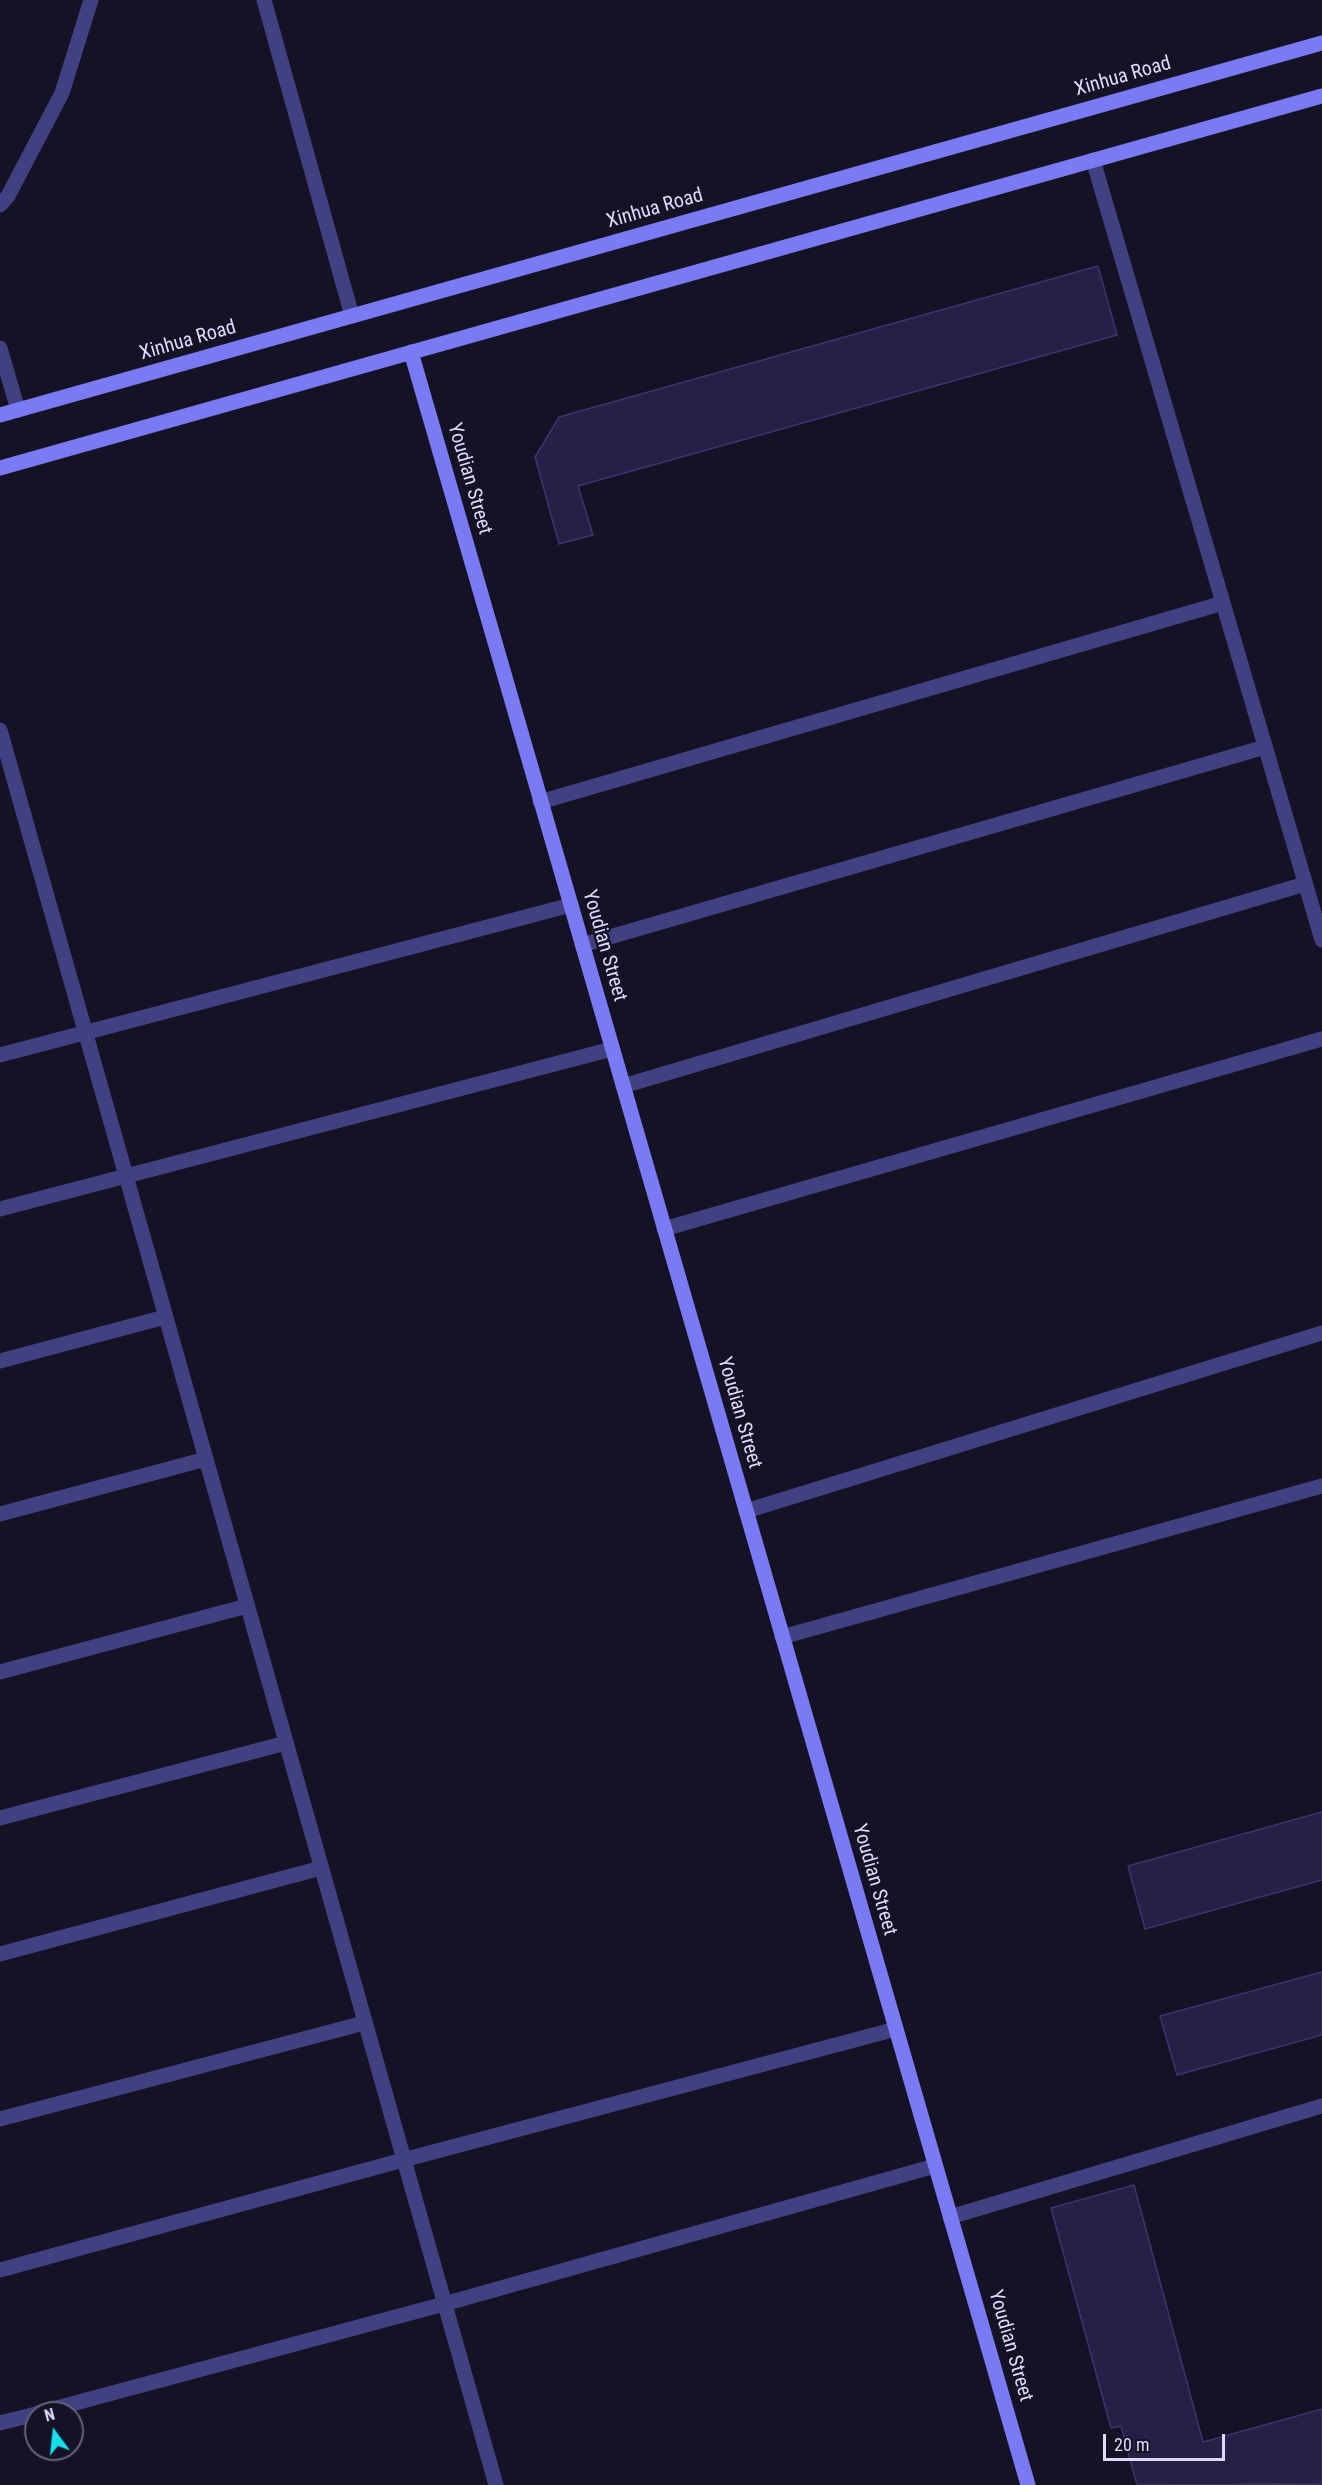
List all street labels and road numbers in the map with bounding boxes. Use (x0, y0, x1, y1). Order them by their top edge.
street label: Xinhua Road (1072, 52, 1174, 102)
street label: Xinhua Road (604, 184, 706, 234)
street label: Xinhua Road (137, 316, 239, 366)
street label: Youdian Street (442, 421, 496, 537)
street label: Youdian Street (577, 888, 631, 1004)
street label: Youdian Street (712, 1355, 766, 1471)
street label: Youdian Street (847, 1822, 901, 1938)
street label: Youdian Street (983, 2288, 1037, 2404)

